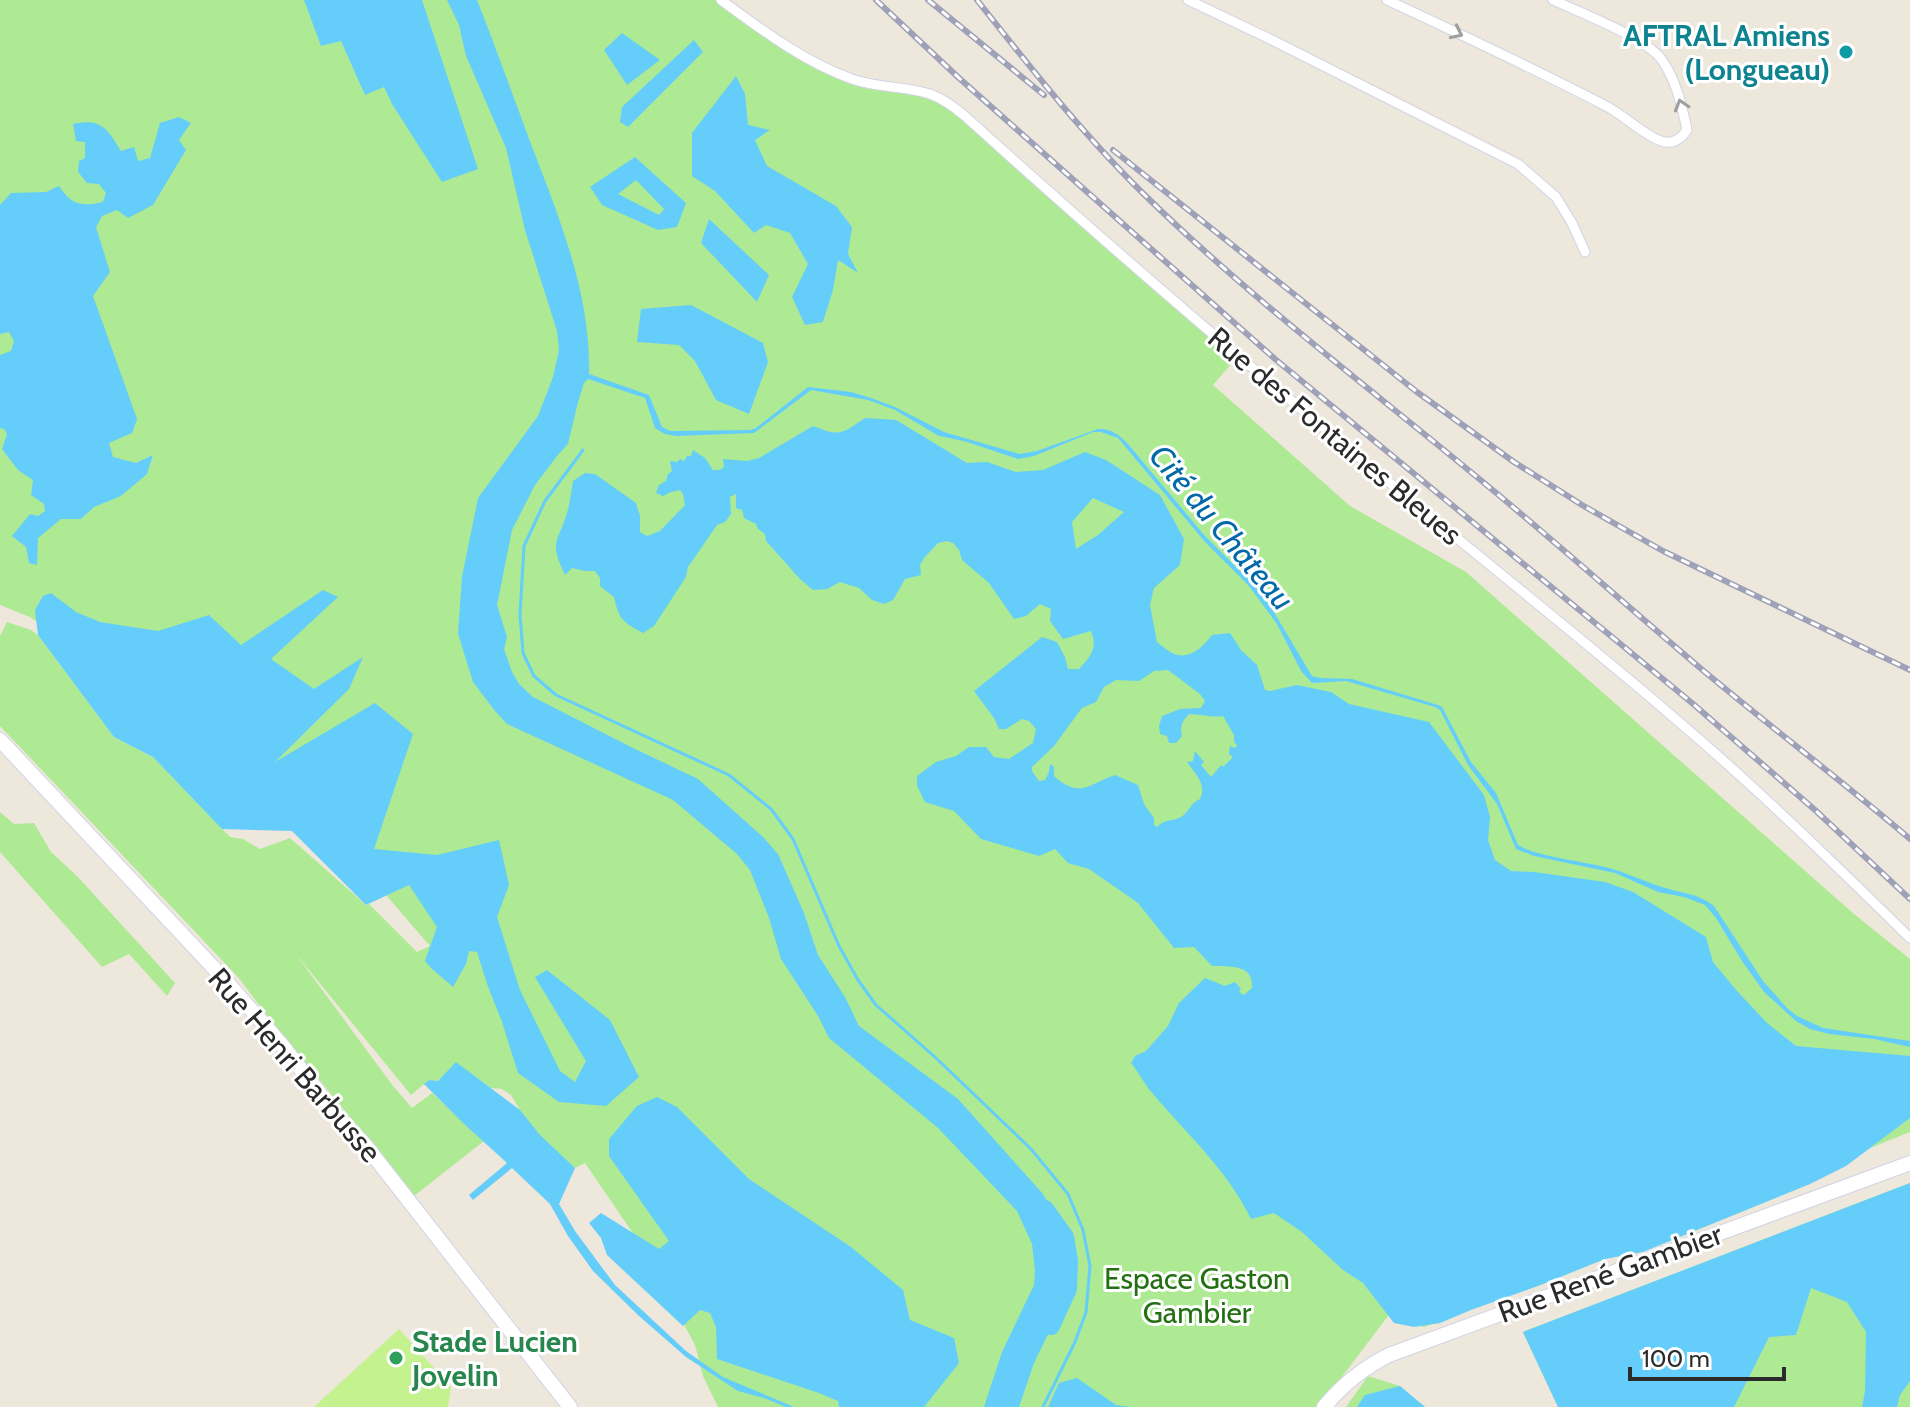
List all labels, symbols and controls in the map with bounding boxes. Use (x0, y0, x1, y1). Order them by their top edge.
place label: AFTRAL Amiens (Longueau) (1623, 17, 1830, 88)
one-way arrow (1449, 23, 1464, 39)
marker: AFTRAL Amiens (Longueau) (1837, 43, 1855, 61)
one-way arrow (1674, 99, 1690, 112)
street label: Rue des Fontaines Bleues (1201, 319, 1469, 553)
water label: Cité du Château (1141, 436, 1303, 618)
street label: Rue Henri Barbusse (201, 960, 389, 1170)
street label: Rue René Gambier (1493, 1215, 1728, 1331)
park label: Espace Gaston Gambier (1104, 1260, 1290, 1331)
place label: Stade Lucien Jovelin (411, 1323, 578, 1394)
scale bar (1630, 1331, 1784, 1381)
text: 100 m (1642, 1344, 1710, 1373)
marker: Stade Lucien Jovelin (387, 1349, 405, 1367)

